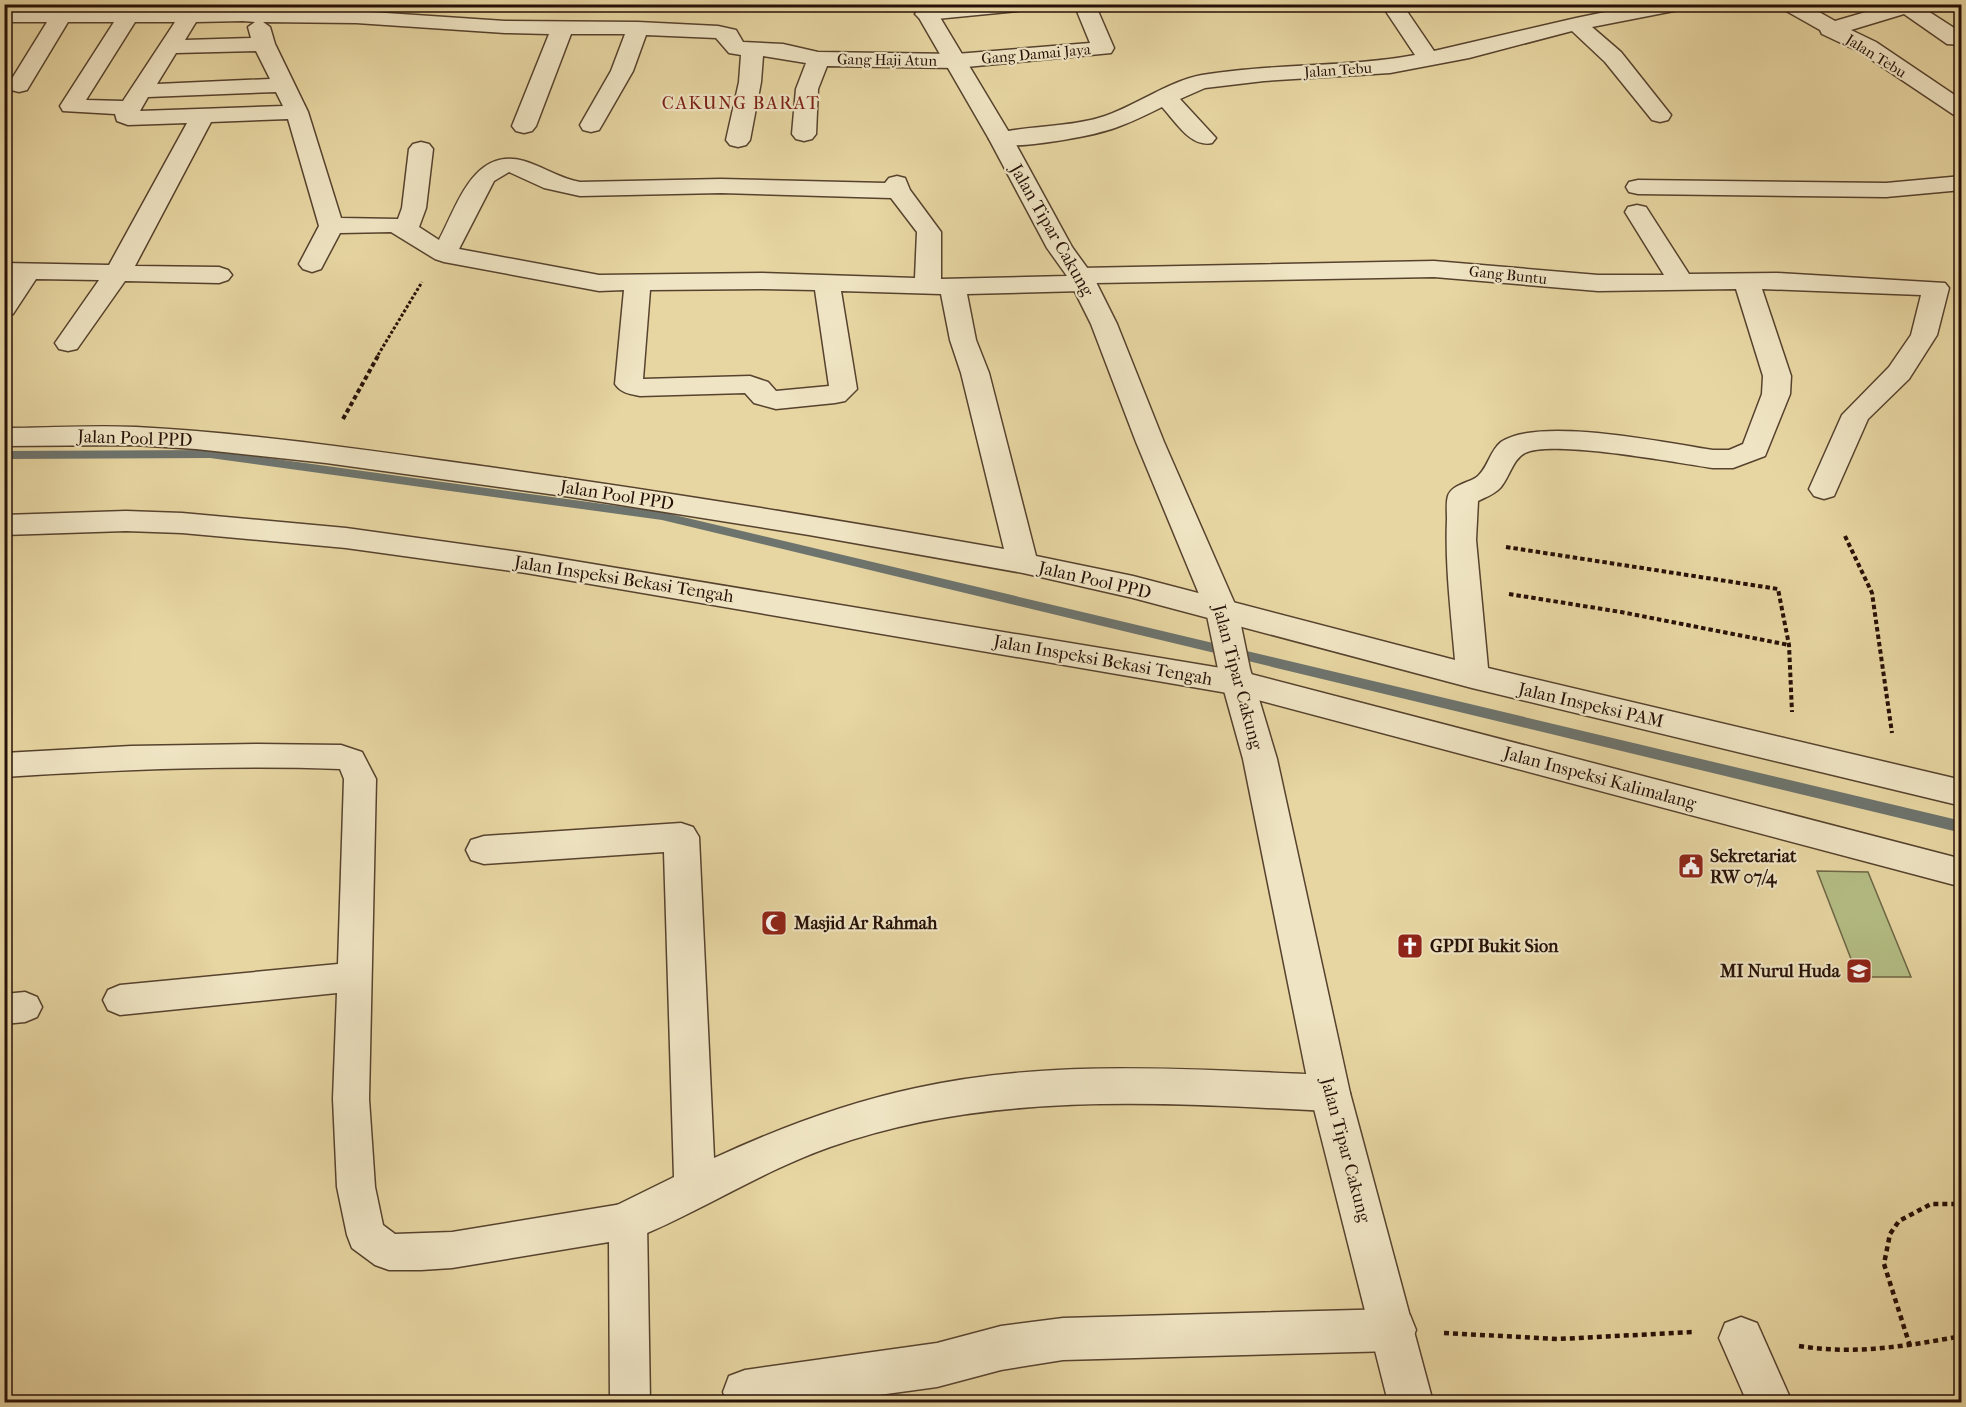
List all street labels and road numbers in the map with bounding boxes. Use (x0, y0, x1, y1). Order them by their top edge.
street label: Jalan Tebu (1842, 30, 1910, 82)
street label: Gang Damai Jaya (981, 40, 1092, 68)
street label: Gang Haji Atun (837, 50, 937, 70)
street label: Jalan Tebu (1303, 59, 1373, 81)
street label: Jalan Tipar Cakung (1004, 159, 1098, 300)
street label: Gang Buntu (1468, 262, 1548, 288)
street label: Jalan Pool PPD (75, 426, 193, 451)
street label: Jalan Pool PPD (556, 476, 675, 515)
street label: Jalan Inspeksi Bekasi Tengah (511, 551, 735, 607)
street label: Jalan Pool PPD (1035, 557, 1153, 604)
street label: Jalan Tipar Cakung (1208, 601, 1267, 752)
street label: Jalan Inspeksi Bekasi Tengah (990, 631, 1214, 690)
street label: Jalan Inspeksi PAM (1514, 678, 1666, 732)
street label: Jalan Inspeksi Kalimalang (1499, 742, 1699, 814)
street label: Jalan Tipar Cakung (1316, 1074, 1375, 1225)

